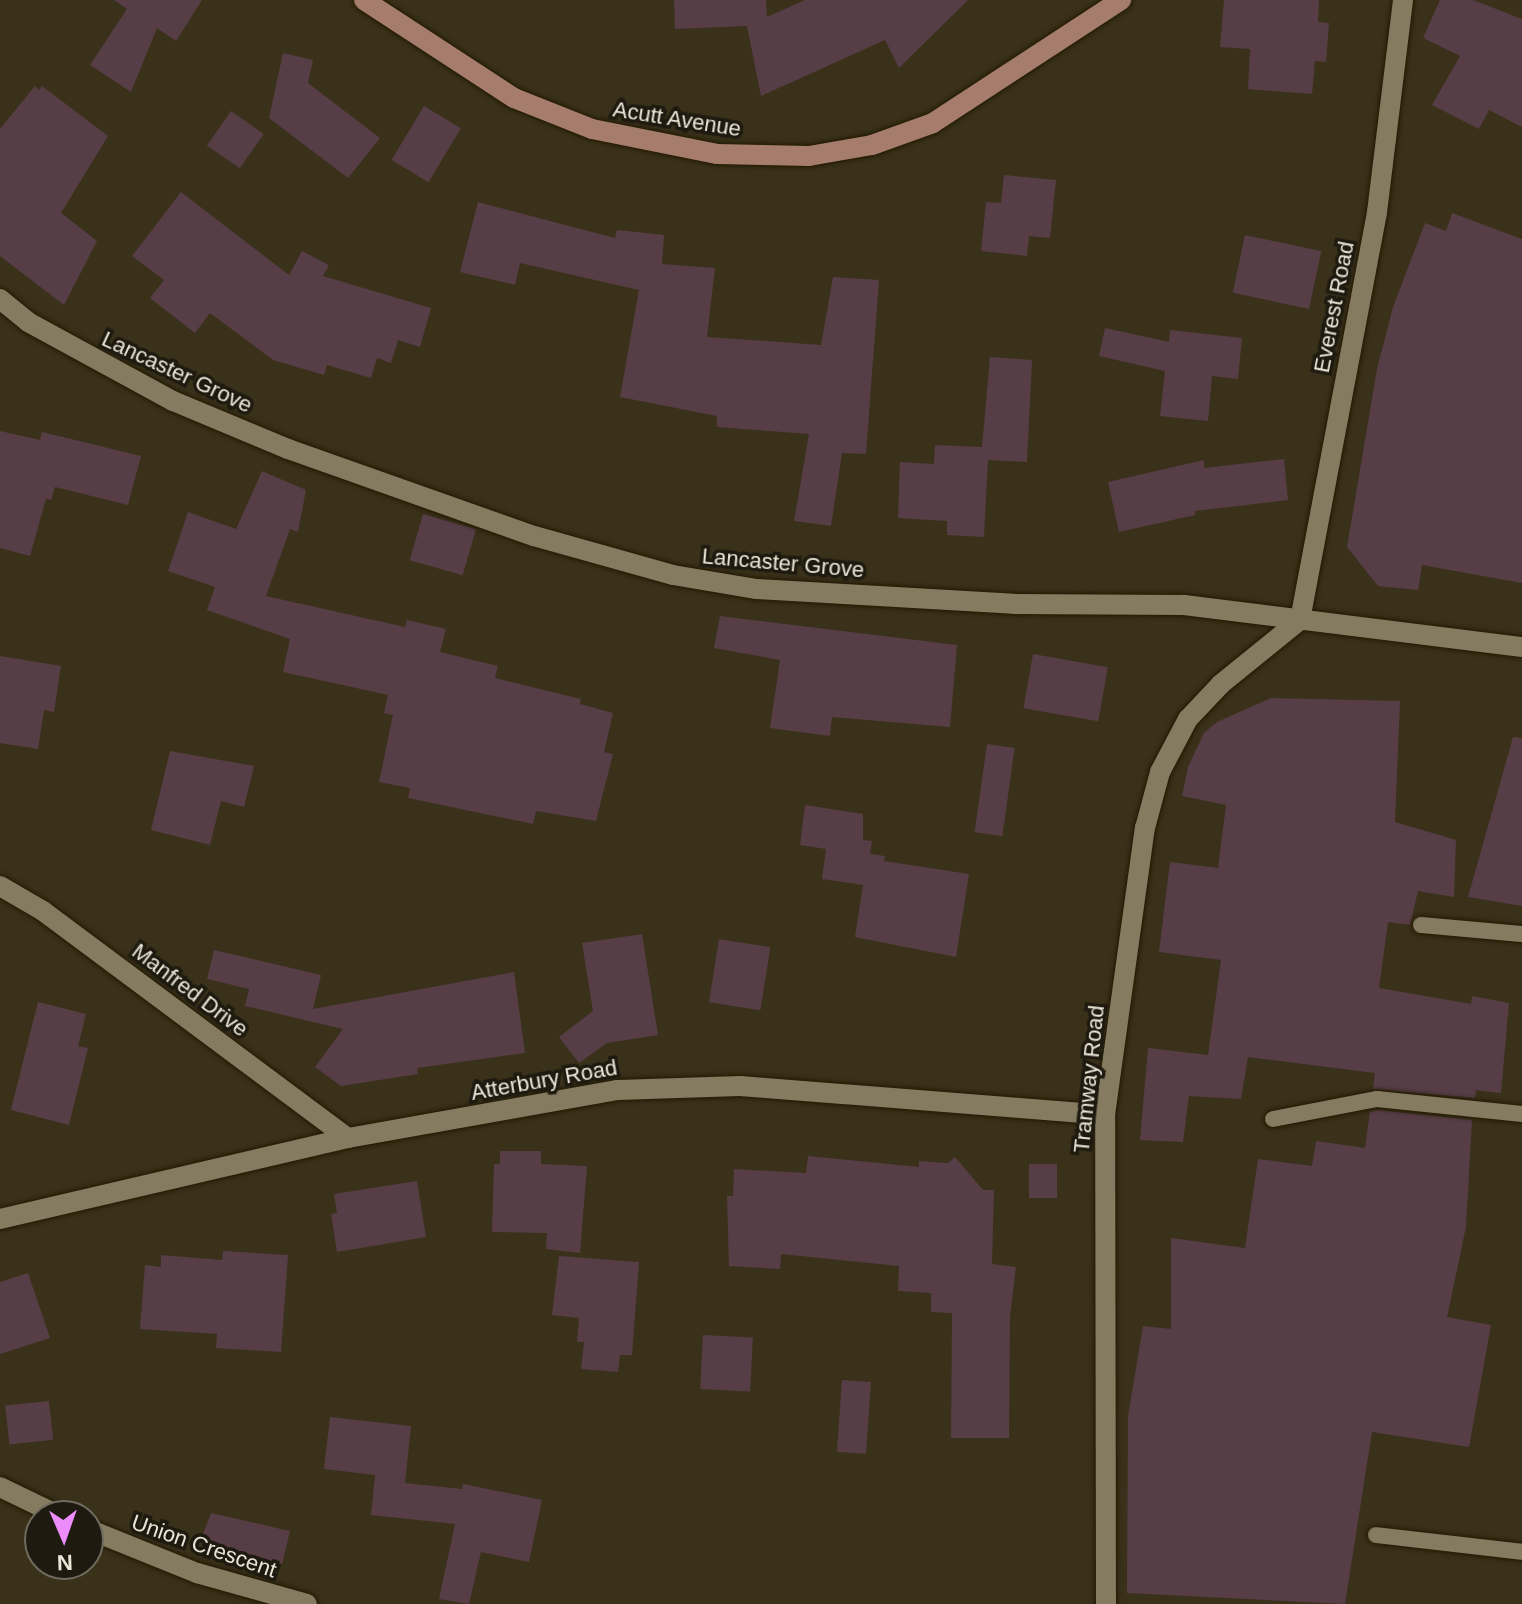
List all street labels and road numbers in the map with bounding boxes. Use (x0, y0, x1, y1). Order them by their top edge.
street label: Acutt Avenue (611, 96, 743, 142)
street label: Everest Road (1308, 239, 1360, 375)
street label: Lancaster Grove (98, 326, 256, 418)
street label: Lancaster Grove (701, 543, 865, 583)
street label: Manfred Drive (127, 938, 253, 1042)
street label: Tramway Road (1068, 1004, 1110, 1154)
street label: Atterbury Road (469, 1054, 619, 1106)
street label: Union Crescent (128, 1509, 280, 1583)

